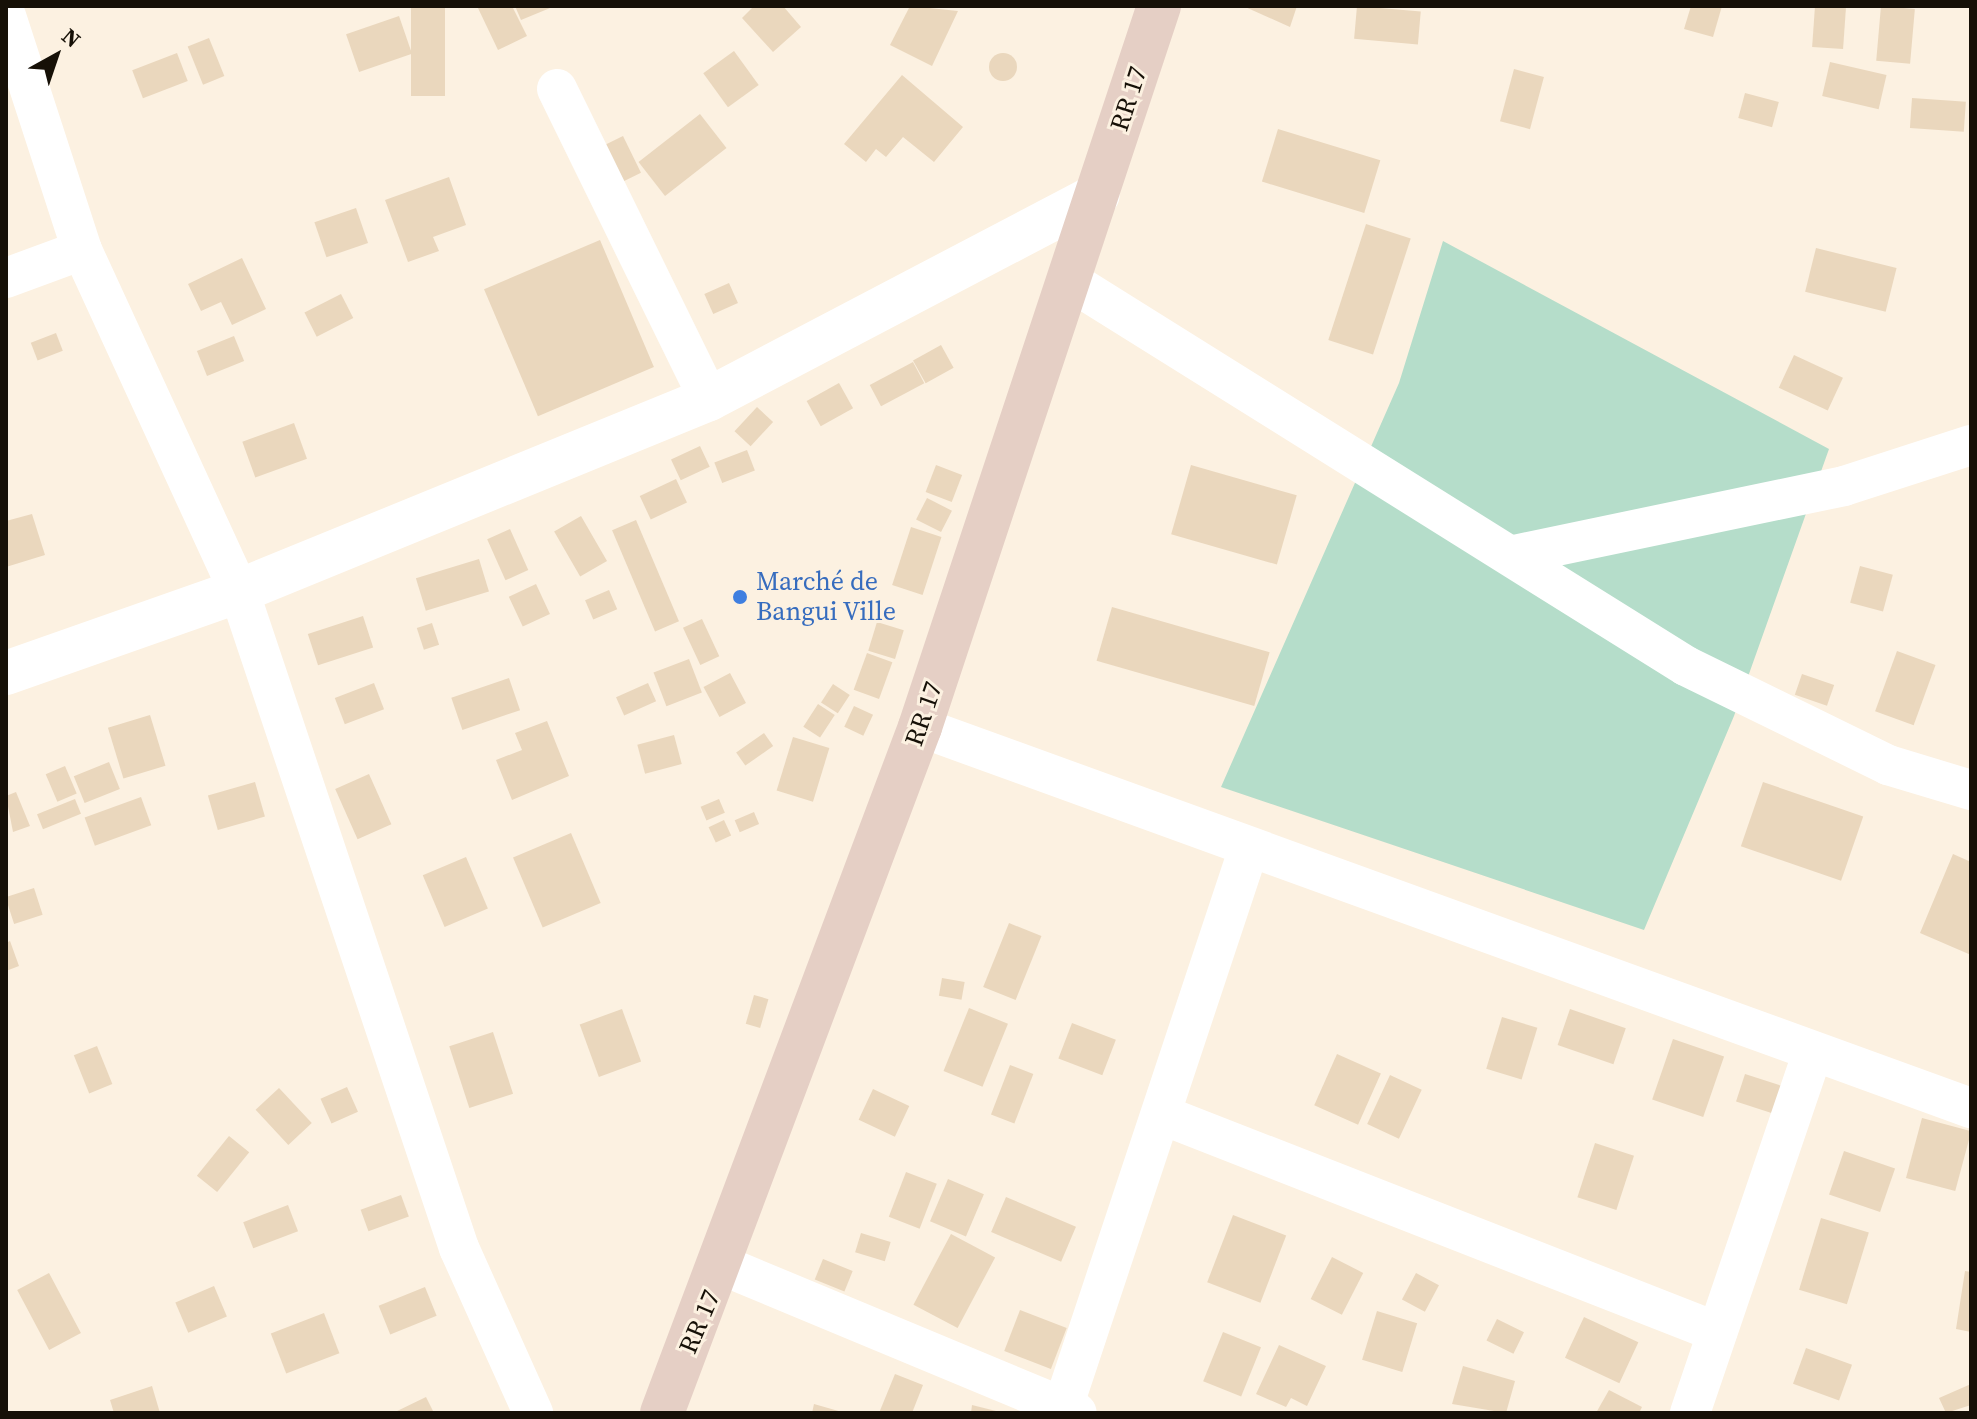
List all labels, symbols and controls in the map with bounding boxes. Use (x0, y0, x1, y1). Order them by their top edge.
north arrow (16, 16, 96, 96)
text: N (56, 21, 87, 54)
street label: RR 17 (1104, 63, 1154, 135)
place label: Marché de Bangui Ville (756, 566, 897, 628)
marker: Marché de Bangui Ville (731, 588, 749, 606)
street label: RR 17 (899, 678, 949, 750)
street label: RR 17 (673, 1286, 727, 1358)

